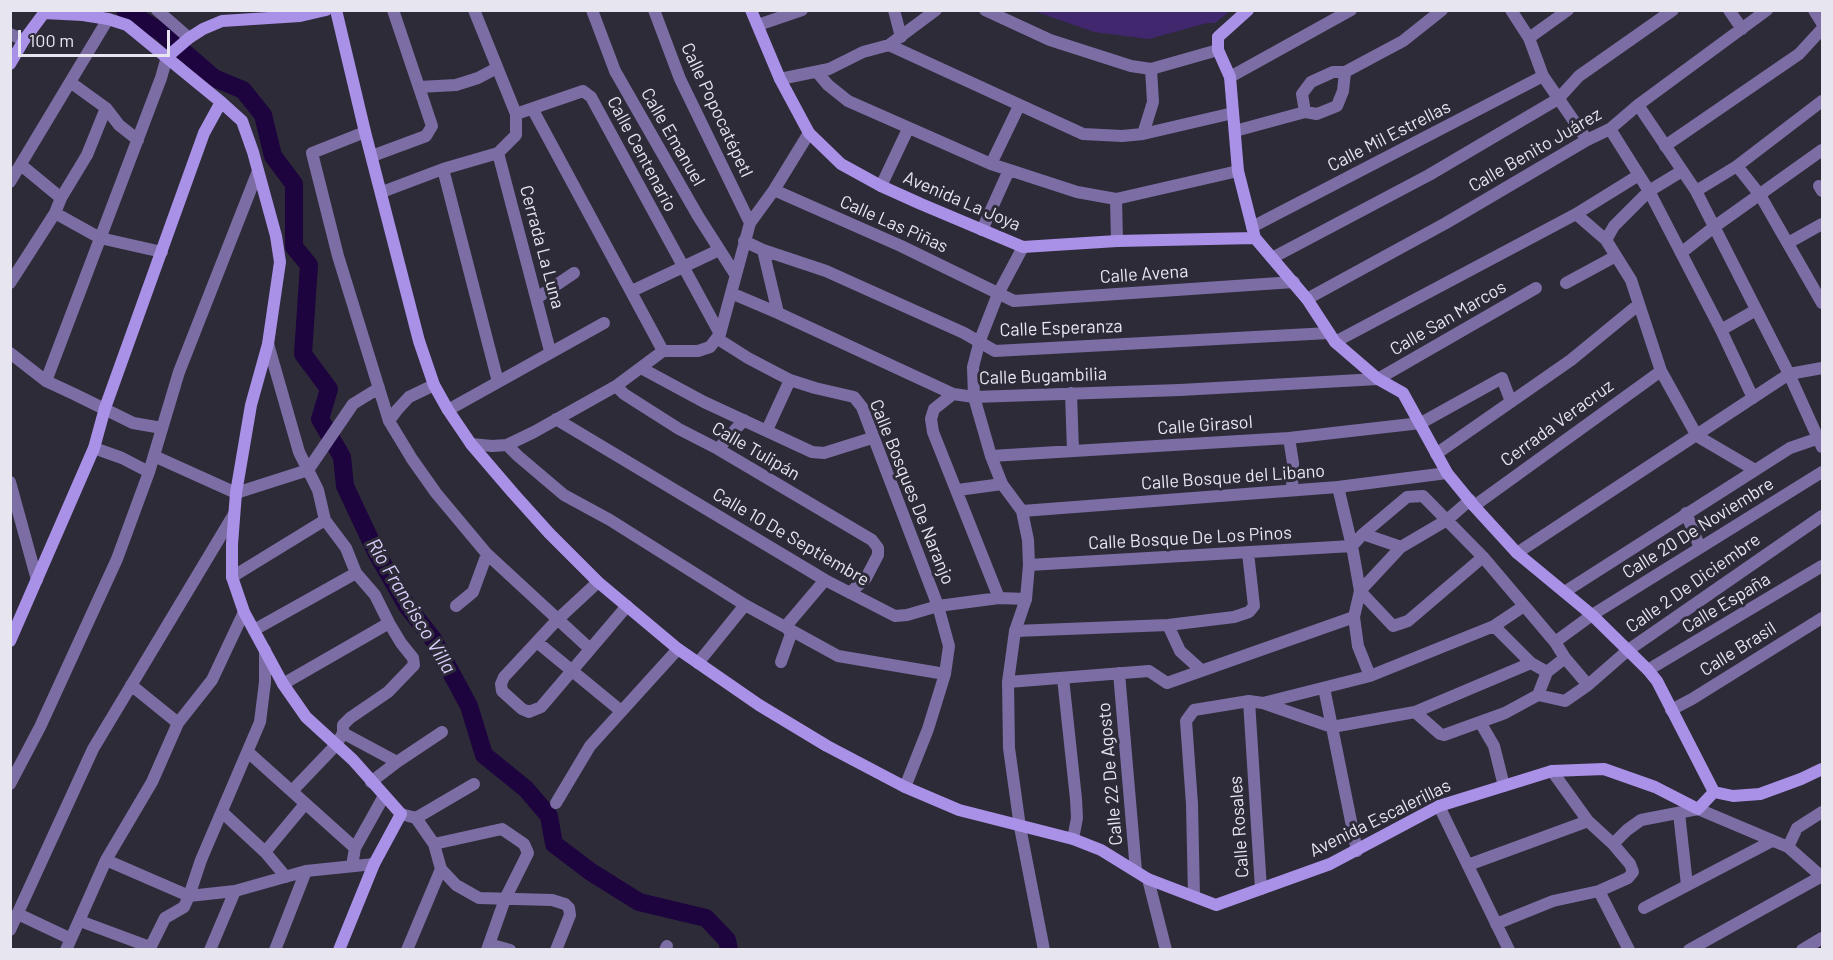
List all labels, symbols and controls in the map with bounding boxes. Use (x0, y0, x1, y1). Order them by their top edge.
scale bar (21, 18, 172, 56)
text: 100 m (29, 29, 74, 51)
street label: Calle Popocatépetl (676, 39, 758, 181)
street label: Calle Emanuel (636, 84, 710, 190)
street label: Calle Centenario (603, 93, 681, 215)
street label: Calle Mil Estrellas (1324, 96, 1454, 176)
street label: Calle Benito Juárez (1465, 103, 1605, 197)
street label: Avenida La Joya (900, 167, 1024, 235)
street label: Cerrada La Luna (515, 183, 569, 311)
street label: Calle Las Piñas (837, 191, 951, 257)
street label: Calle Avena (1099, 260, 1189, 288)
street label: Calle San Marcos (1386, 276, 1510, 360)
street label: Calle Esperanza (999, 315, 1123, 341)
street label: Calle Bugambilia (979, 363, 1107, 389)
street label: Cerrada Veracruz (1496, 375, 1618, 471)
street label: Calle Bosques De Naranjo (865, 396, 959, 588)
street label: Calle Girasol (1157, 411, 1253, 439)
street label: Calle Tulipán (708, 417, 804, 485)
street label: Calle Bosque del Libano (1140, 460, 1326, 494)
street label: Calle 20 De Noviembre (1618, 473, 1778, 583)
street label: Calle 10 De Septiembre (709, 483, 873, 591)
street label: Calle Bosque De Los Pinos (1088, 522, 1292, 554)
street label: Calle 2 De Diciembre (1622, 529, 1764, 637)
water label: Río Francisco Villa (361, 534, 461, 678)
street label: Calle España (1678, 568, 1774, 638)
street label: Calle Brasil (1696, 617, 1780, 681)
street label: Calle 22 De Agosto (1093, 702, 1127, 846)
street label: Avenida Escalerillas (1306, 774, 1454, 862)
street label: Calle Rosales (1225, 775, 1253, 879)

